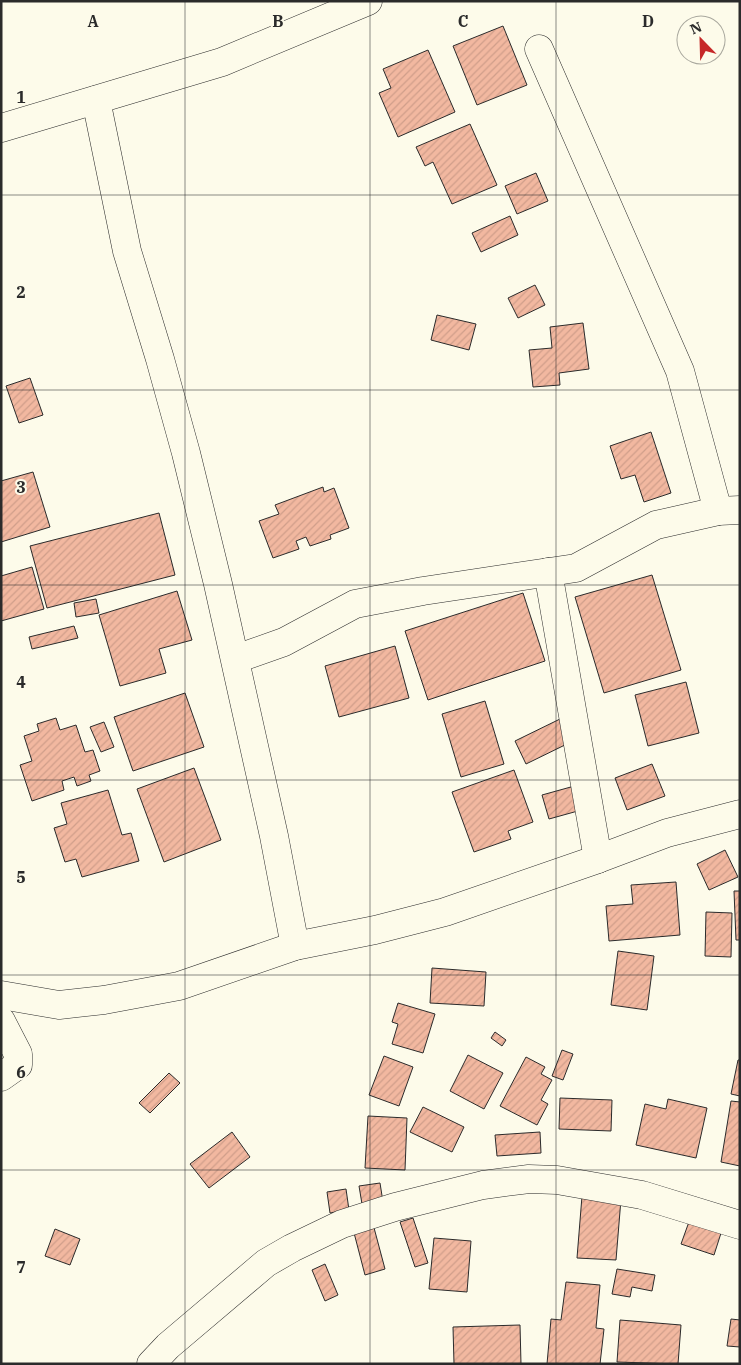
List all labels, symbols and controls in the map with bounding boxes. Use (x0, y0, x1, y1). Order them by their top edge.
text: A (87, 11, 99, 31)
text: B (272, 11, 284, 31)
text: C (458, 11, 468, 31)
text: D (642, 11, 654, 31)
north arrow (676, 15, 726, 65)
text: N (687, 18, 705, 38)
text: 1 (16, 87, 26, 107)
text: 2 (16, 282, 26, 302)
text: 3 (16, 477, 26, 497)
text: 4 (16, 672, 26, 692)
text: 5 (16, 867, 26, 887)
text: 6 (16, 1062, 26, 1082)
text: 7 (16, 1257, 26, 1277)

